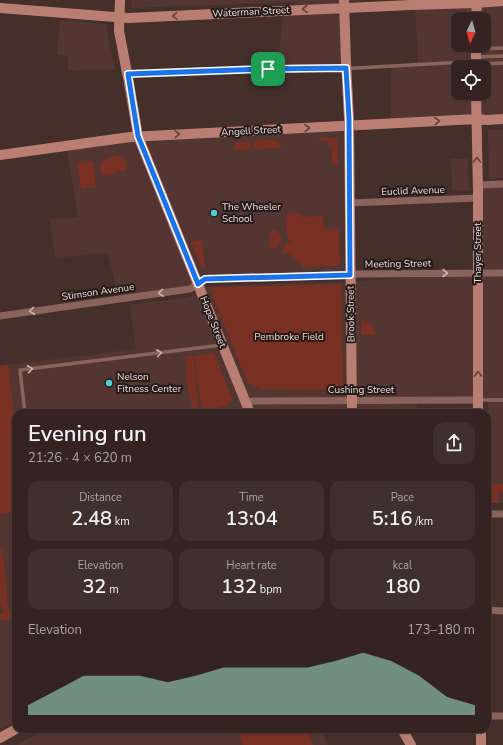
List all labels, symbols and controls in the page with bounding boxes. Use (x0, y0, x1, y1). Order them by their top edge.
street label: Waterman Street (212, 3, 291, 21)
one-way arrow (302, 5, 308, 14)
one-way arrow (172, 11, 178, 20)
north arrow (451, 12, 491, 52)
map controls (451, 12, 491, 100)
pin (251, 52, 285, 86)
icon: arrive (257, 58, 279, 80)
button: locate (451, 60, 491, 100)
one-way arrow (434, 117, 440, 126)
street label: Angell Street (221, 122, 282, 140)
one-way arrow (304, 123, 310, 132)
one-way arrow (174, 130, 180, 139)
one-way arrow (473, 157, 481, 163)
street label: Euclid Avenue (381, 183, 445, 199)
place label: The Wheeler School (222, 200, 281, 226)
marker: The Wheeler School (209, 208, 219, 218)
street label: Thayer Street (471, 222, 485, 283)
street label: Meeting Street (365, 256, 432, 272)
one-way arrow (442, 269, 448, 277)
street label: Stimson Avenue (61, 280, 135, 304)
street label: Brook Street (344, 285, 358, 342)
one-way arrow (158, 288, 164, 297)
street label: Hope Street (196, 294, 230, 350)
one-way arrow (29, 306, 35, 315)
park label: Pembroke Field (254, 330, 324, 344)
one-way arrow (156, 349, 162, 358)
one-way arrow (27, 365, 33, 374)
place label: Nelson Fitness Center (117, 370, 182, 396)
one-way arrow (474, 371, 482, 377)
marker: Nelson Fitness Center (104, 378, 114, 388)
street label: Cushing Street (328, 383, 395, 397)
text: Evening run (28, 419, 147, 449)
button: share (433, 422, 475, 464)
text: 21:26 · 4 × 620 m (28, 449, 132, 467)
text: Distance (79, 490, 122, 505)
text: Time (239, 490, 264, 505)
text: Pace (391, 490, 414, 505)
text: 2.48 (71, 505, 112, 532)
text: 13:04 (225, 505, 278, 532)
text: 5:16 (372, 505, 412, 532)
text: km (112, 514, 130, 529)
text: /km (412, 514, 433, 529)
text: Elevation (78, 558, 123, 573)
text: Heart rate (226, 558, 277, 573)
text: kcal (393, 558, 412, 573)
text: 32 (82, 573, 106, 600)
text: 132 (221, 573, 257, 600)
text: 180 (385, 573, 421, 600)
text: m (106, 582, 119, 597)
text: bpm (257, 582, 282, 597)
text: Elevation (28, 621, 82, 639)
text: 173–180 m (407, 621, 475, 639)

